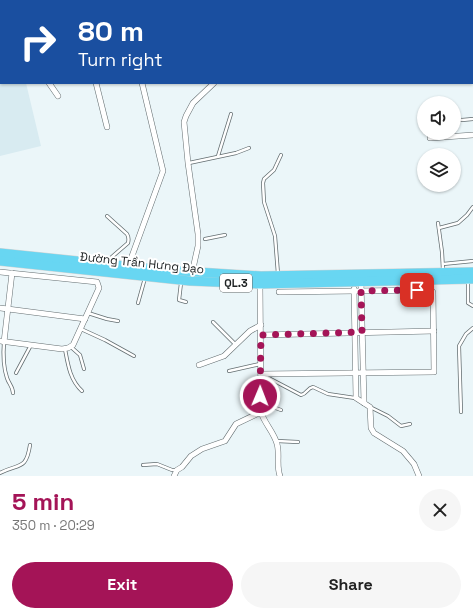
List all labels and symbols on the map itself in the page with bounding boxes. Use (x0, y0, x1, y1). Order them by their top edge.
street label: Đường Trần Hưng Đạo (79, 249, 205, 277)
pin (400, 273, 434, 307)
road number: QL.3 (220, 274, 252, 292)
position arrow (239, 375, 281, 417)

